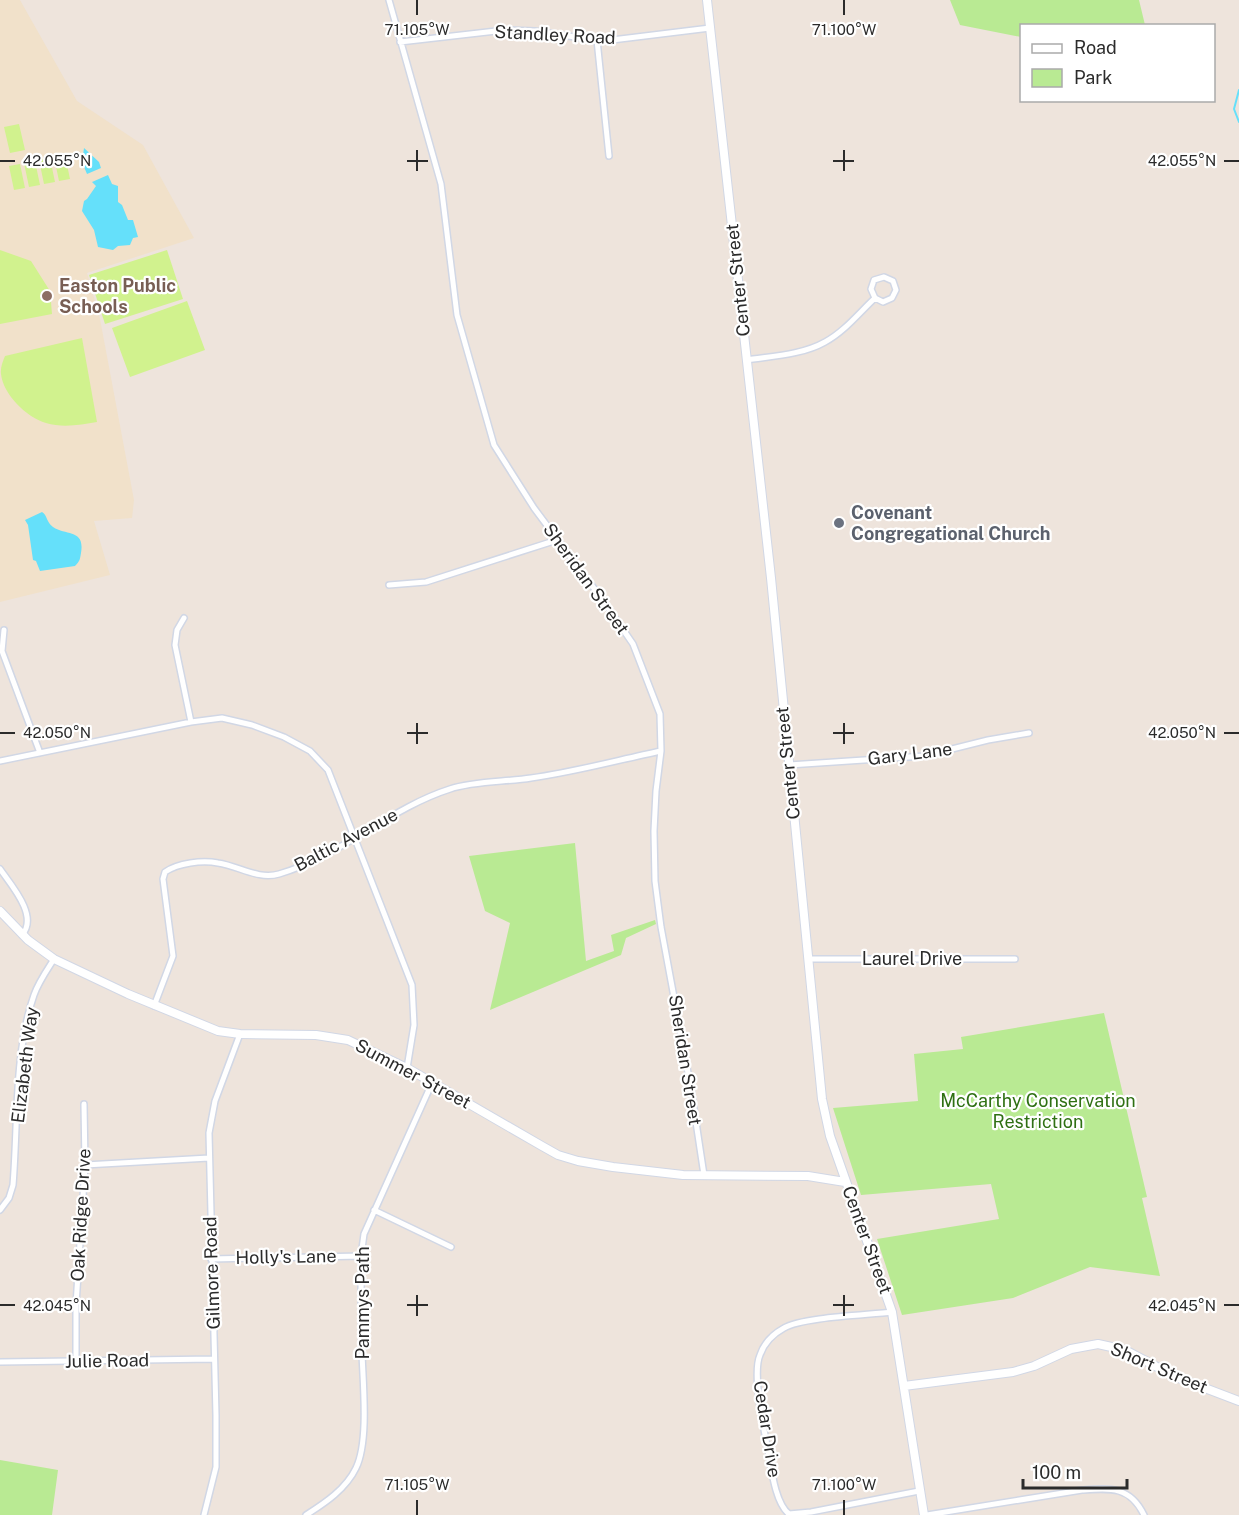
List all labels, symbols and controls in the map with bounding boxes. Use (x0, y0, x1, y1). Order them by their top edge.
text: 71.105°W (385, 21, 449, 38)
street label: Standley Road (494, 21, 616, 48)
text: 71.100°W (812, 21, 876, 38)
legend (1020, 24, 1215, 102)
text: Road (1074, 37, 1117, 58)
text: Park (1074, 67, 1112, 88)
text: 42.055°N (23, 152, 91, 169)
text: 42.055°N (1148, 152, 1216, 169)
street label: Center Street (721, 223, 754, 338)
place label: Easton Public Schools (59, 275, 176, 317)
marker: Easton Public Schools (40, 289, 54, 303)
place label: Covenant Congregational Church (851, 502, 1051, 544)
marker: Covenant Congregational Church (832, 516, 846, 530)
street label: Sheridan Street (539, 519, 634, 638)
street label: Center Street (771, 706, 804, 821)
text: 42.050°N (23, 724, 91, 741)
text: 42.050°N (1148, 724, 1216, 741)
street label: Gary Lane (866, 738, 953, 769)
street label: Baltic Avenue (290, 804, 401, 876)
street label: Laurel Drive (862, 948, 962, 969)
street label: Sheridan Street (665, 993, 706, 1127)
street label: Elizabeth Way (7, 1005, 42, 1124)
street label: Summer Street (352, 1034, 475, 1113)
park label: McCarthy Conservation Restriction (940, 1090, 1136, 1132)
street label: Oak Ridge Drive (67, 1148, 94, 1282)
street label: Center Street (838, 1183, 897, 1297)
street label: Gilmore Road (199, 1216, 224, 1330)
street label: Holly's Lane (235, 1245, 337, 1268)
street label: Pammys Path (352, 1246, 373, 1360)
text: 42.045°N (23, 1297, 91, 1314)
text: 42.045°N (1148, 1297, 1216, 1314)
street label: Short Street (1108, 1338, 1211, 1397)
street label: Julie Road (65, 1349, 149, 1372)
street label: Cedar Drive (749, 1379, 786, 1479)
scale bar (1023, 1452, 1126, 1490)
text: 100 m (1032, 1462, 1081, 1483)
text: 71.105°W (385, 1476, 449, 1493)
text: 71.100°W (812, 1476, 876, 1493)

